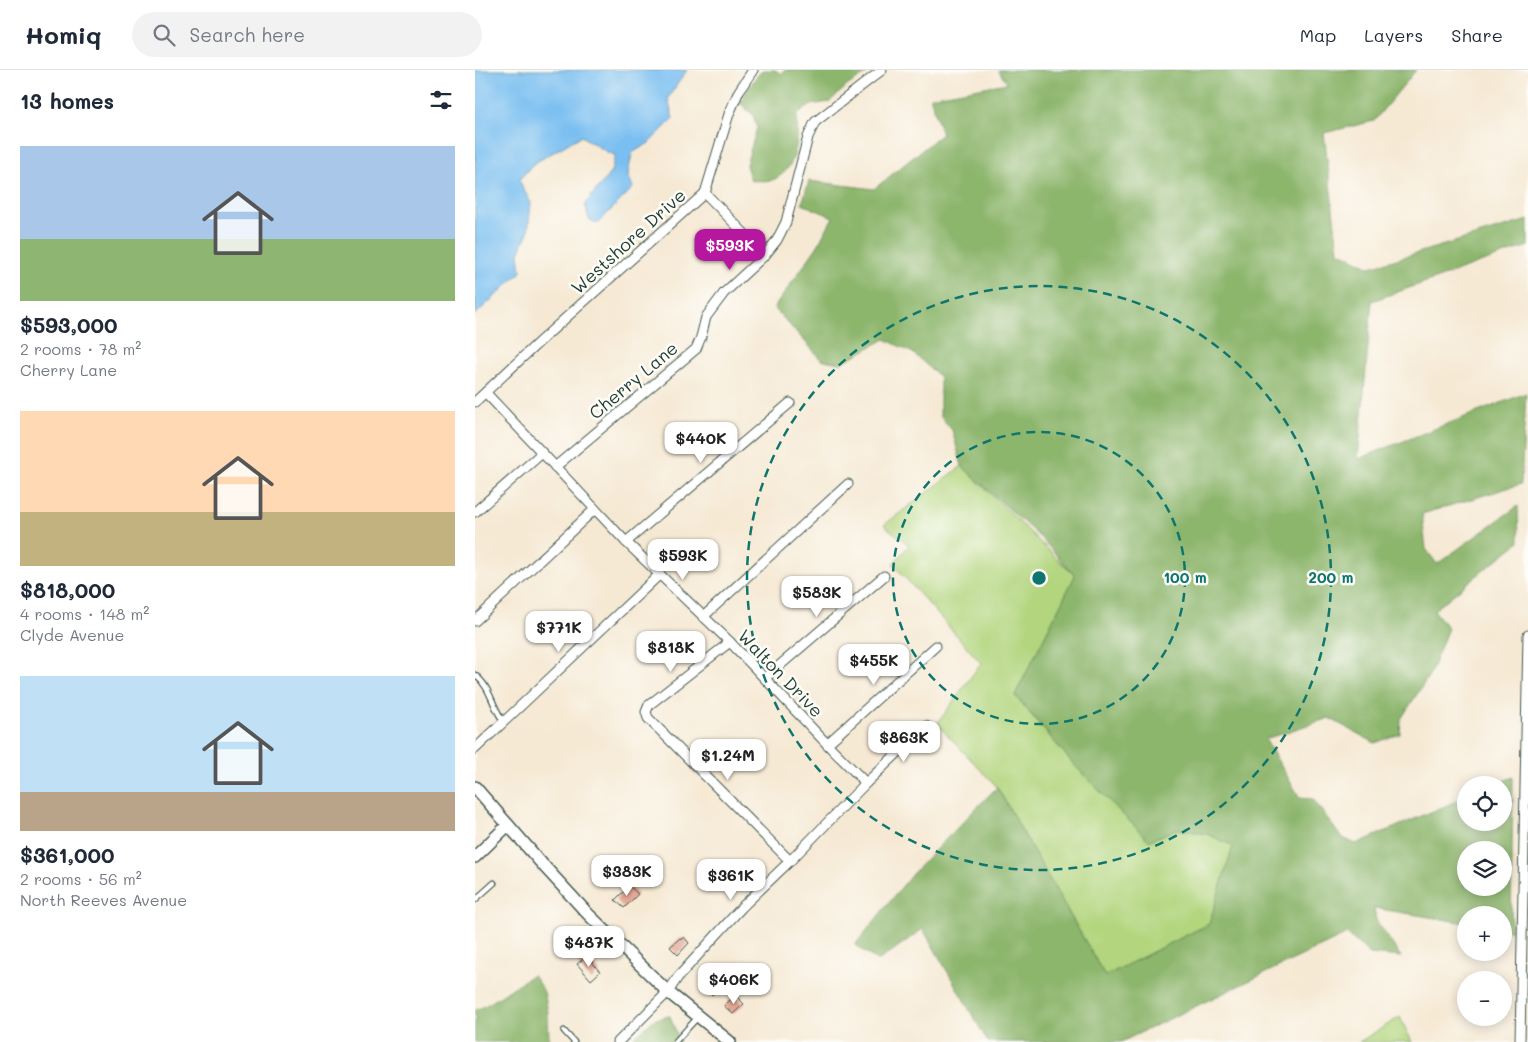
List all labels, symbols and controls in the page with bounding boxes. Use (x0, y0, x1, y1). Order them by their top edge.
search box (132, 12, 482, 57)
text: Homiq (25, 19, 102, 50)
icon: search (150, 21, 178, 49)
text: Search here (190, 22, 305, 47)
text: Map (1300, 23, 1336, 47)
text: Layers (1364, 23, 1423, 47)
text: Share (1451, 23, 1503, 47)
icon: filters (427, 86, 455, 114)
text: 13 homes (20, 87, 114, 114)
icon: home (193, 178, 283, 268)
street label: Westshore Drive (565, 183, 691, 299)
pin: $593K (695, 228, 765, 271)
text: $593K (706, 234, 754, 255)
text: $593,000 (20, 311, 117, 338)
street label: Cherry Lane (583, 336, 683, 424)
text: 2 rooms · 78 m² (20, 338, 141, 359)
text: Cherry Lane (20, 359, 117, 380)
pin: $440K (666, 422, 736, 464)
text: $440K (676, 427, 727, 448)
icon: home (193, 443, 283, 533)
pin: $593K (648, 538, 718, 581)
text: $593K (659, 544, 707, 565)
text: 100 m (1163, 567, 1207, 587)
text: 200 m (1309, 567, 1354, 587)
centre of rings (1030, 569, 1048, 587)
text: $818,000 (20, 576, 115, 603)
pin: $583K (782, 576, 852, 618)
text: $583K (792, 581, 842, 602)
text: 4 rooms · 148 m² (20, 603, 149, 624)
pin: $771K (524, 610, 594, 653)
text: $771K (536, 616, 582, 637)
text: Clyde Avenue (20, 624, 124, 645)
street label: Walton Drive (733, 624, 829, 722)
pin: $818K (636, 630, 706, 673)
text: $818K (647, 636, 695, 657)
pin: $455K (839, 644, 909, 686)
text: $455K (849, 649, 899, 670)
icon: home (193, 708, 283, 798)
pin: $863K (869, 720, 939, 763)
text: $863K (879, 726, 929, 747)
pin: $1.24M (687, 738, 769, 781)
text: $1.24M (701, 744, 755, 765)
map controls (1457, 776, 1512, 1026)
button: locate (1457, 776, 1512, 831)
text: $361,000 (20, 841, 115, 868)
button: layers (1457, 841, 1512, 896)
pin: $383K (592, 854, 662, 897)
pin: $361K (696, 858, 766, 901)
text: $383K (602, 860, 652, 881)
text: $361K (708, 864, 754, 885)
text: 2 rooms · 56 m² (20, 868, 142, 889)
text: North Reeves Avenue (20, 889, 187, 910)
button: + (1457, 906, 1512, 961)
pin: $487K (554, 926, 624, 968)
text: $487K (564, 931, 614, 952)
pin: $406K (699, 962, 769, 1005)
text: $406K (709, 968, 759, 989)
button: − (1457, 971, 1512, 1026)

